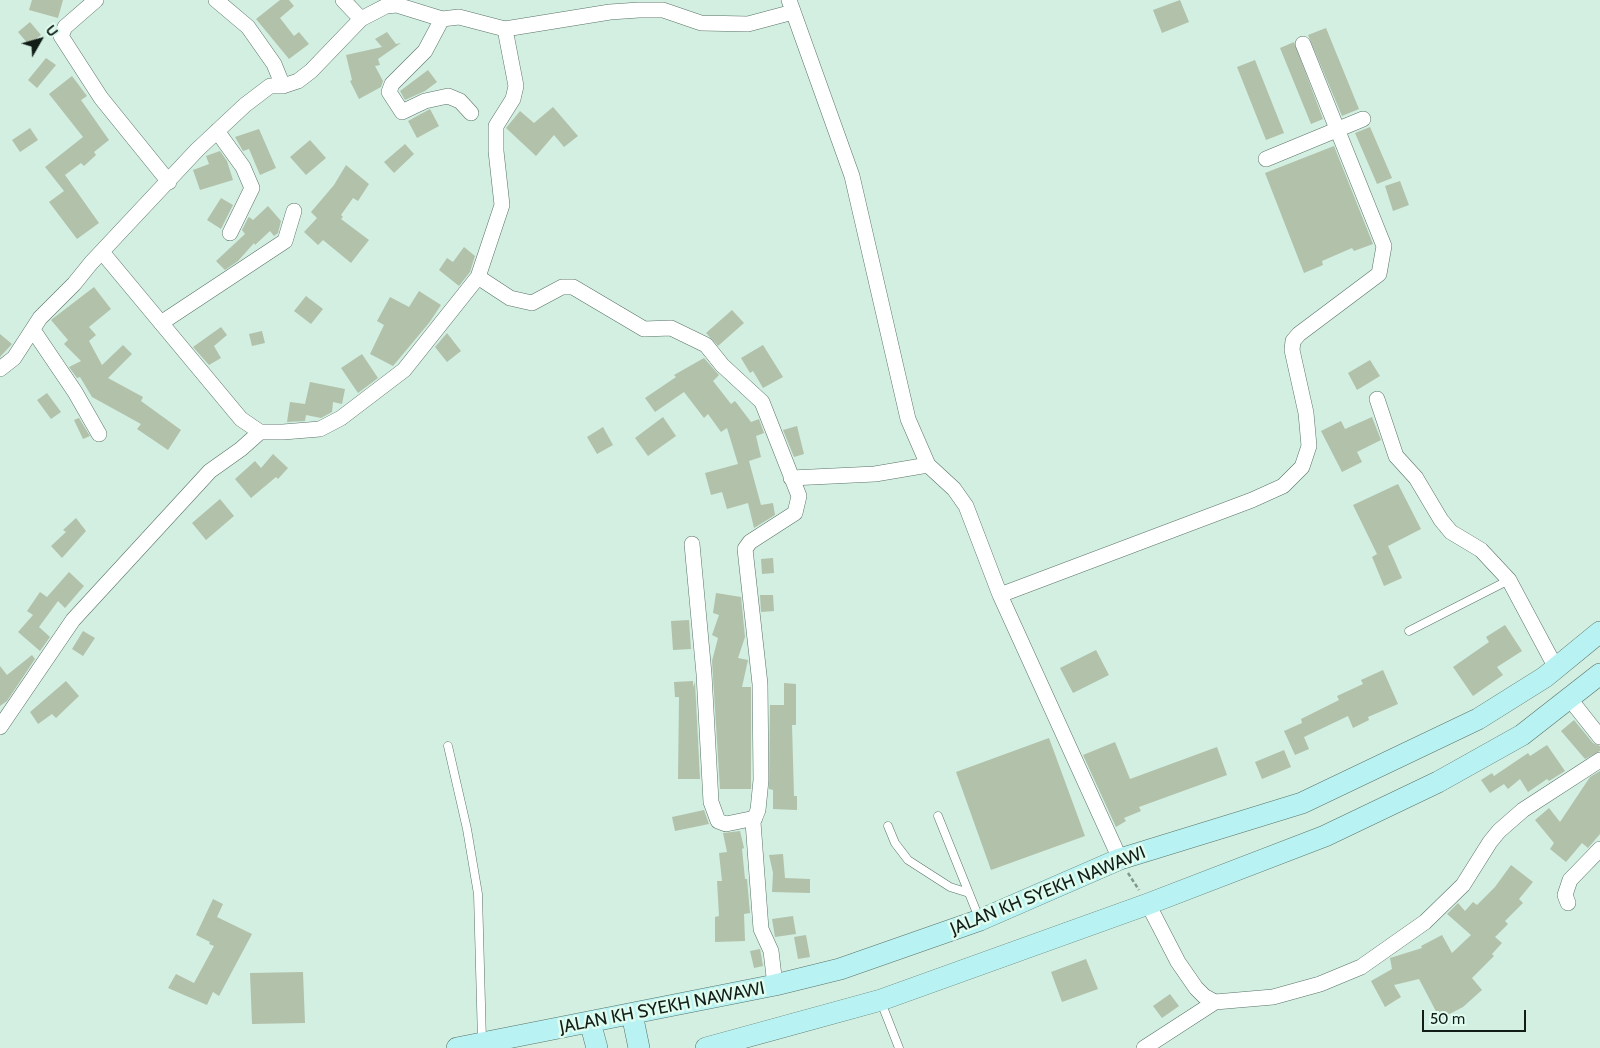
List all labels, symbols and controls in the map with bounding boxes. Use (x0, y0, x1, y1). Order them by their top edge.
north arrow (15, 15, 65, 65)
text: U (42, 21, 62, 40)
street label: JALAN KH SYEKH NAWAWI (947, 842, 1149, 940)
street label: JALAN KH SYEKH NAWAWI (558, 977, 766, 1039)
scale bar (1425, 1000, 1529, 1032)
text: 50 m (1430, 1010, 1465, 1028)

